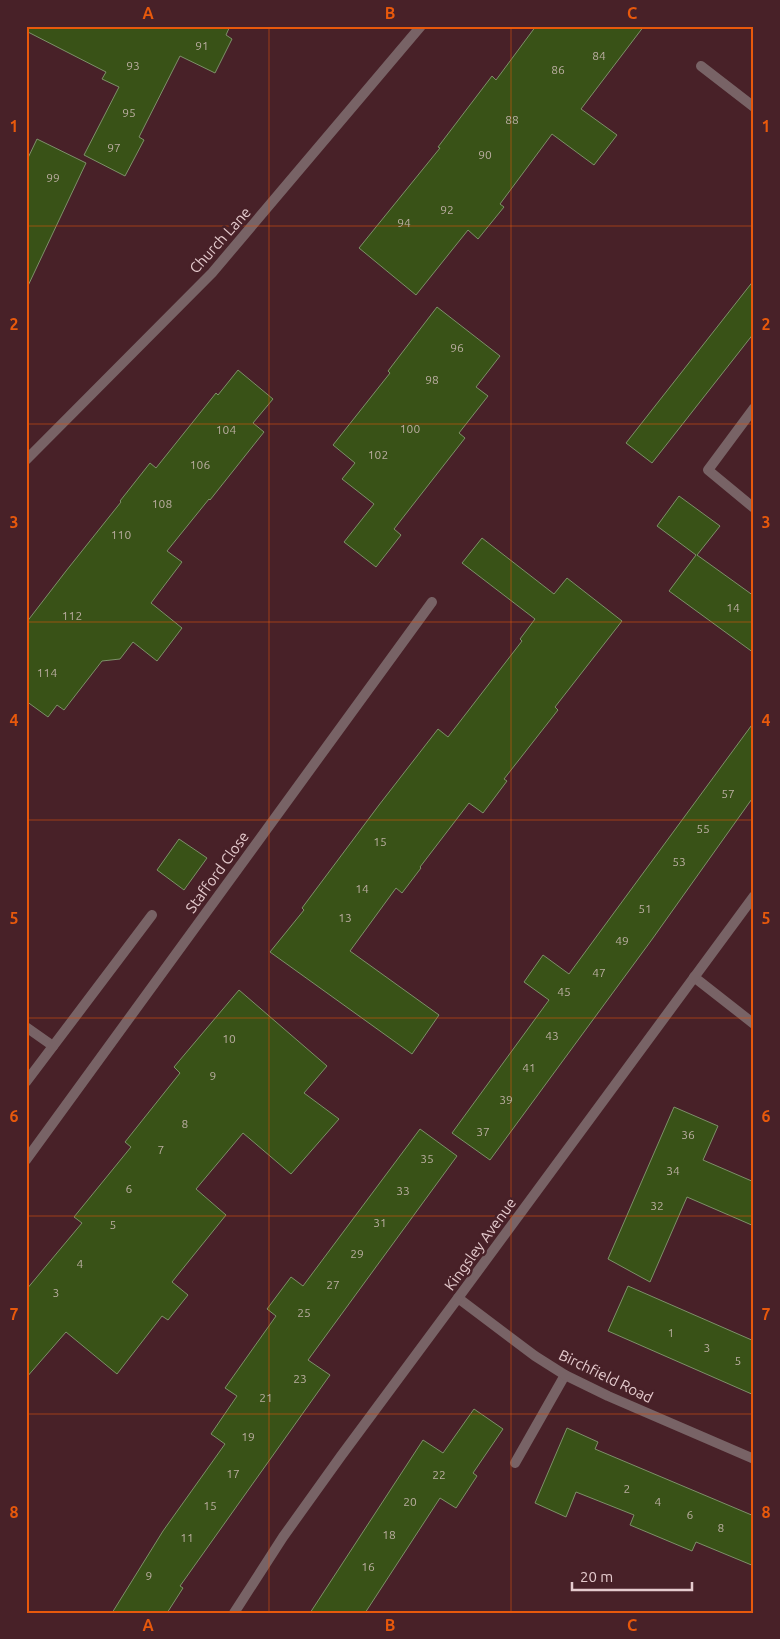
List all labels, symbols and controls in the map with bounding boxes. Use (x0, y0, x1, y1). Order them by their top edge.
text: A (142, 4, 154, 22)
text: B (385, 4, 395, 22)
text: C (627, 4, 637, 22)
house number: 91 (195, 39, 209, 52)
house number: 84 (592, 49, 606, 62)
house number: 93 (126, 59, 140, 72)
house number: 86 (551, 63, 565, 76)
house number: 95 (122, 106, 136, 119)
house number: 88 (505, 113, 519, 126)
text: 1 (9, 117, 19, 135)
text: 1 (761, 117, 771, 135)
house number: 97 (107, 141, 121, 154)
house number: 90 (478, 148, 492, 161)
house number: 99 (46, 171, 60, 184)
street label: Church Lane (186, 203, 254, 277)
house number: 92 (440, 203, 454, 216)
house number: 94 (397, 216, 411, 229)
text: 2 (9, 315, 19, 333)
text: 2 (761, 315, 771, 333)
house number: 96 (450, 341, 464, 354)
house number: 98 (425, 373, 439, 386)
house number: 100 (400, 422, 420, 435)
house number: 104 (216, 423, 236, 436)
house number: 102 (368, 448, 388, 461)
house number: 106 (190, 458, 210, 471)
house number: 108 (152, 497, 172, 510)
text: 3 (9, 513, 19, 531)
text: 3 (761, 513, 771, 531)
house number: 110 (111, 528, 131, 541)
house number: 14 (726, 601, 740, 614)
house number: 112 (62, 609, 82, 622)
house number: 114 (37, 666, 57, 679)
text: 4 (9, 711, 19, 729)
text: 4 (761, 711, 771, 729)
house number: 57 (721, 787, 735, 800)
house number: 55 (696, 822, 710, 835)
street label: Stafford Close (182, 828, 252, 916)
house number: 15 (373, 835, 387, 848)
house number: 53 (672, 855, 686, 868)
house number: 14 (355, 882, 369, 895)
house number: 51 (638, 902, 652, 915)
text: 5 (9, 909, 19, 927)
text: 5 (761, 909, 771, 927)
house number: 13 (338, 911, 352, 924)
house number: 49 (615, 934, 629, 947)
house number: 47 (592, 966, 606, 979)
house number: 45 (557, 985, 571, 998)
house number: 43 (545, 1029, 559, 1042)
house number: 10 (222, 1032, 236, 1045)
house number: 41 (522, 1061, 536, 1074)
house number: 9 (210, 1069, 216, 1082)
house number: 39 (499, 1093, 513, 1106)
text: 6 (9, 1107, 19, 1125)
text: 6 (761, 1107, 771, 1125)
house number: 8 (182, 1117, 189, 1130)
house number: 37 (476, 1125, 490, 1138)
house number: 36 (681, 1128, 695, 1141)
house number: 7 (158, 1143, 164, 1156)
house number: 35 (420, 1152, 434, 1165)
house number: 34 (666, 1164, 680, 1177)
house number: 6 (126, 1182, 133, 1195)
house number: 33 (396, 1184, 410, 1197)
street label: Kingsley Avenue (441, 1194, 519, 1294)
house number: 32 (650, 1199, 664, 1212)
house number: 31 (373, 1216, 387, 1229)
house number: 5 (110, 1218, 116, 1231)
house number: 29 (350, 1247, 364, 1260)
house number: 4 (77, 1257, 84, 1270)
house number: 27 (326, 1278, 340, 1291)
house number: 3 (53, 1286, 59, 1299)
text: 7 (9, 1305, 19, 1323)
text: 7 (761, 1305, 771, 1323)
house number: 25 (297, 1306, 311, 1319)
house number: 1 (668, 1326, 674, 1339)
house number: 3 (704, 1341, 710, 1354)
street label: Birchfield Road (556, 1346, 656, 1406)
house number: 5 (735, 1354, 741, 1367)
house number: 23 (293, 1372, 307, 1385)
house number: 21 (259, 1391, 273, 1404)
house number: 19 (241, 1430, 255, 1443)
house number: 17 (226, 1467, 240, 1480)
house number: 22 (432, 1468, 446, 1481)
house number: 2 (624, 1482, 630, 1495)
house number: 20 (403, 1495, 417, 1508)
house number: 4 (655, 1495, 662, 1508)
house number: 15 (203, 1499, 217, 1512)
text: 8 (9, 1503, 19, 1521)
text: 8 (761, 1503, 771, 1521)
house number: 6 (687, 1508, 694, 1521)
house number: 8 (718, 1521, 725, 1534)
house number: 18 (382, 1528, 396, 1541)
house number: 11 (180, 1531, 194, 1544)
scale bar (572, 1559, 692, 1591)
house number: 16 (361, 1560, 375, 1573)
text: 20 m (580, 1568, 613, 1585)
house number: 9 (146, 1569, 152, 1582)
text: A (142, 1616, 154, 1634)
text: B (385, 1616, 395, 1634)
text: C (627, 1616, 637, 1634)

